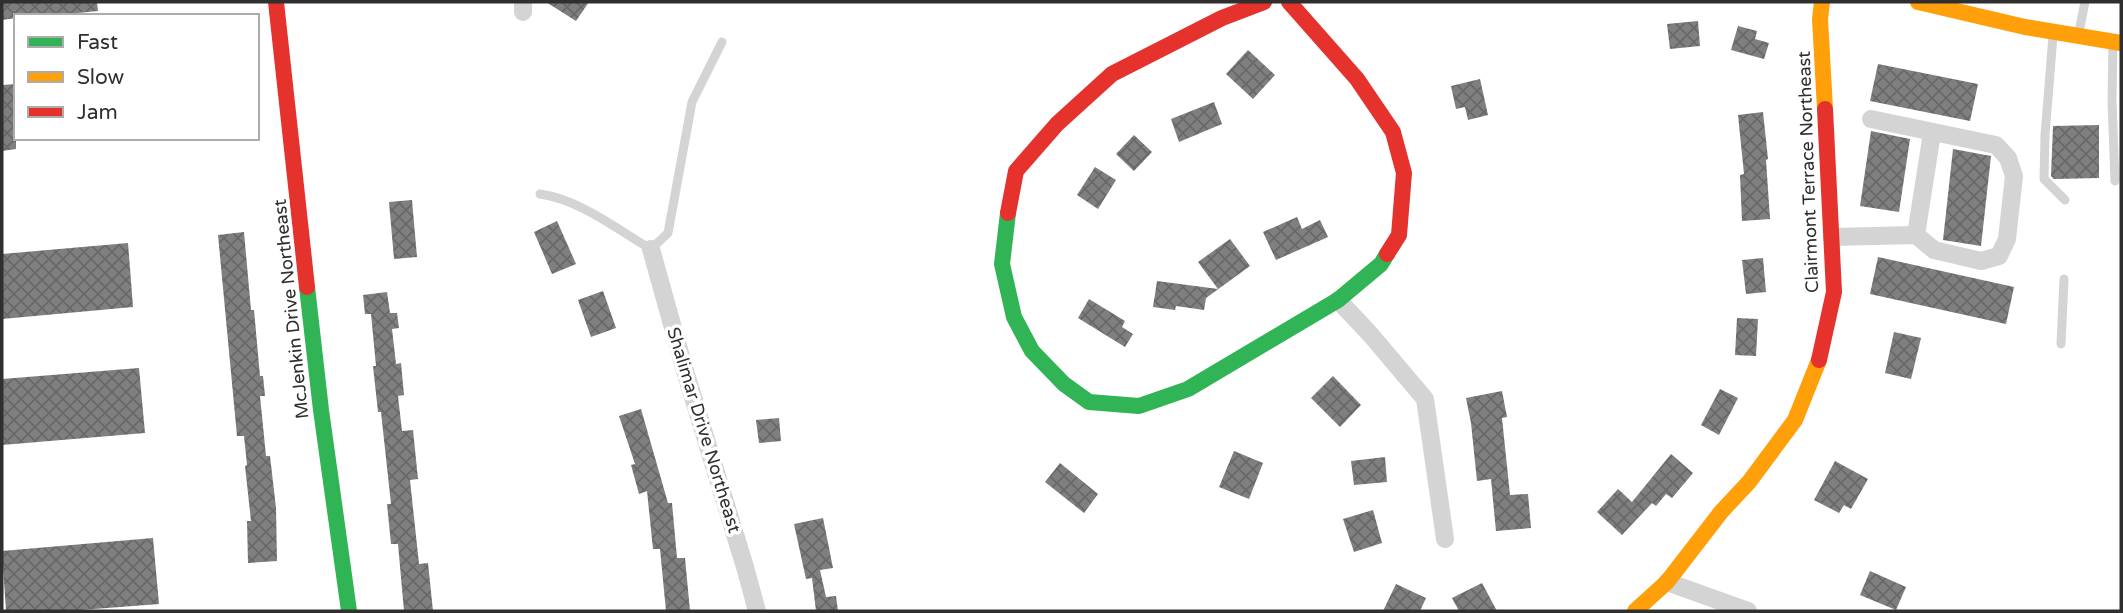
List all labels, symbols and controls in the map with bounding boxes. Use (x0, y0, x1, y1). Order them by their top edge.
legend (14, 14, 259, 140)
text: Fast (77, 30, 118, 55)
street label: Clairmont Terrace Northeast (1793, 50, 1823, 293)
text: Slow (77, 65, 125, 90)
text: Jam (77, 100, 118, 125)
street label: McJenkin Drive Northeast (269, 198, 313, 420)
street label: Shalimar Drive Northeast (662, 325, 746, 536)

